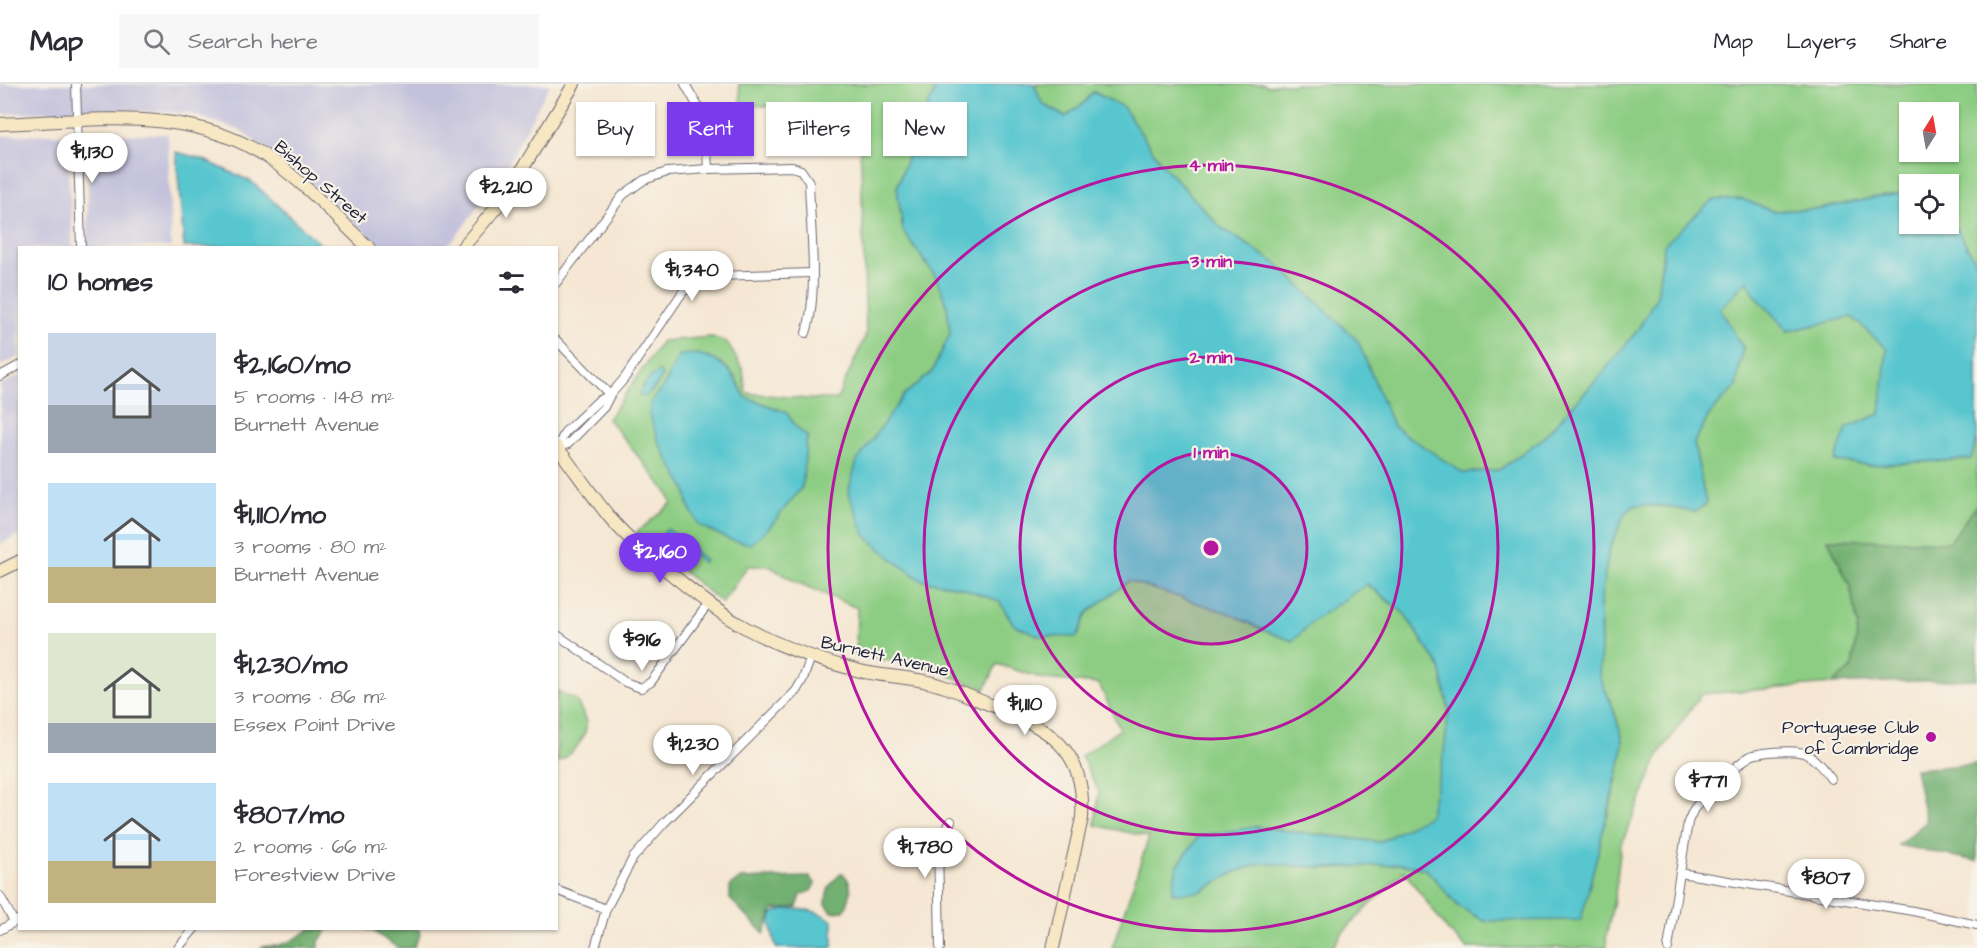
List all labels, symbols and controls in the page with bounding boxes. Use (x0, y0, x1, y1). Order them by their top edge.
search box (119, 14, 539, 68)
text: Map (30, 22, 83, 61)
icon: search (140, 25, 173, 58)
text: Search here (188, 26, 318, 57)
text: Map (1713, 27, 1753, 56)
text: Layers (1786, 27, 1856, 56)
text: Share (1889, 27, 1947, 56)
chip: Buy (576, 102, 655, 156)
chip: Rent (667, 102, 754, 156)
chip: Filters (766, 102, 871, 156)
chip: New (883, 102, 967, 156)
north arrow (1899, 102, 1959, 162)
map controls (1899, 102, 1959, 234)
pin: $1,130 (43, 133, 141, 184)
street label: Bishop Street (269, 135, 373, 230)
text: $1,130 (71, 138, 113, 166)
text: 4 min (1188, 153, 1234, 178)
pin: $2,210 (457, 168, 555, 219)
text: $2,210 (480, 173, 532, 201)
button: locate (1899, 174, 1959, 234)
text: 3 min (1189, 249, 1232, 274)
pin: $1,340 (643, 251, 741, 302)
text: $1,340 (665, 256, 719, 284)
text: 10 homes (48, 264, 153, 300)
icon: filters (495, 266, 528, 299)
text: 2 min (1188, 345, 1233, 370)
text: $2,160/mo (234, 347, 351, 383)
icon: home (96, 357, 168, 429)
text: 5 rooms · 148 m² (234, 383, 394, 411)
text: Burnett Avenue (234, 411, 379, 439)
text: 1 min (1193, 440, 1229, 465)
text: $1,110/mo (234, 497, 326, 533)
icon: home (96, 507, 168, 579)
text: 3 rooms · 80 m² (234, 533, 387, 561)
pin: $2,160 (611, 533, 709, 584)
text: $2,160 (633, 538, 687, 566)
centre of rings (1201, 538, 1221, 558)
text: Burnett Avenue (234, 561, 379, 589)
pin: $916 (606, 621, 678, 672)
text: $916 (623, 626, 661, 654)
street label: Burnett Avenue (818, 630, 952, 683)
text: $1,230/mo (234, 647, 348, 683)
icon: home (96, 657, 168, 729)
text: 3 rooms · 86 m² (234, 683, 387, 711)
pin: $1,110 (976, 685, 1074, 736)
text: $1,110 (1008, 690, 1042, 718)
text: Essex Point Drive (234, 711, 396, 739)
place label: Portuguese Club of Cambridge (1782, 715, 1919, 762)
pin: $1,230 (644, 725, 742, 776)
text: $1,230 (667, 730, 719, 758)
marker: Portuguese Club of Cambridge (1924, 730, 1938, 744)
pin: $771 (1672, 762, 1744, 813)
text: $771 (1689, 767, 1727, 795)
text: $807/mo (234, 797, 344, 833)
icon: home (96, 807, 168, 879)
pin: $1,780 (876, 828, 974, 879)
text: 2 rooms · 66 m² (234, 833, 388, 861)
text: $1,780 (897, 833, 953, 861)
pin: $807 (1790, 859, 1862, 910)
text: Forestview Drive (234, 861, 396, 889)
text: $807 (1801, 864, 1851, 892)

